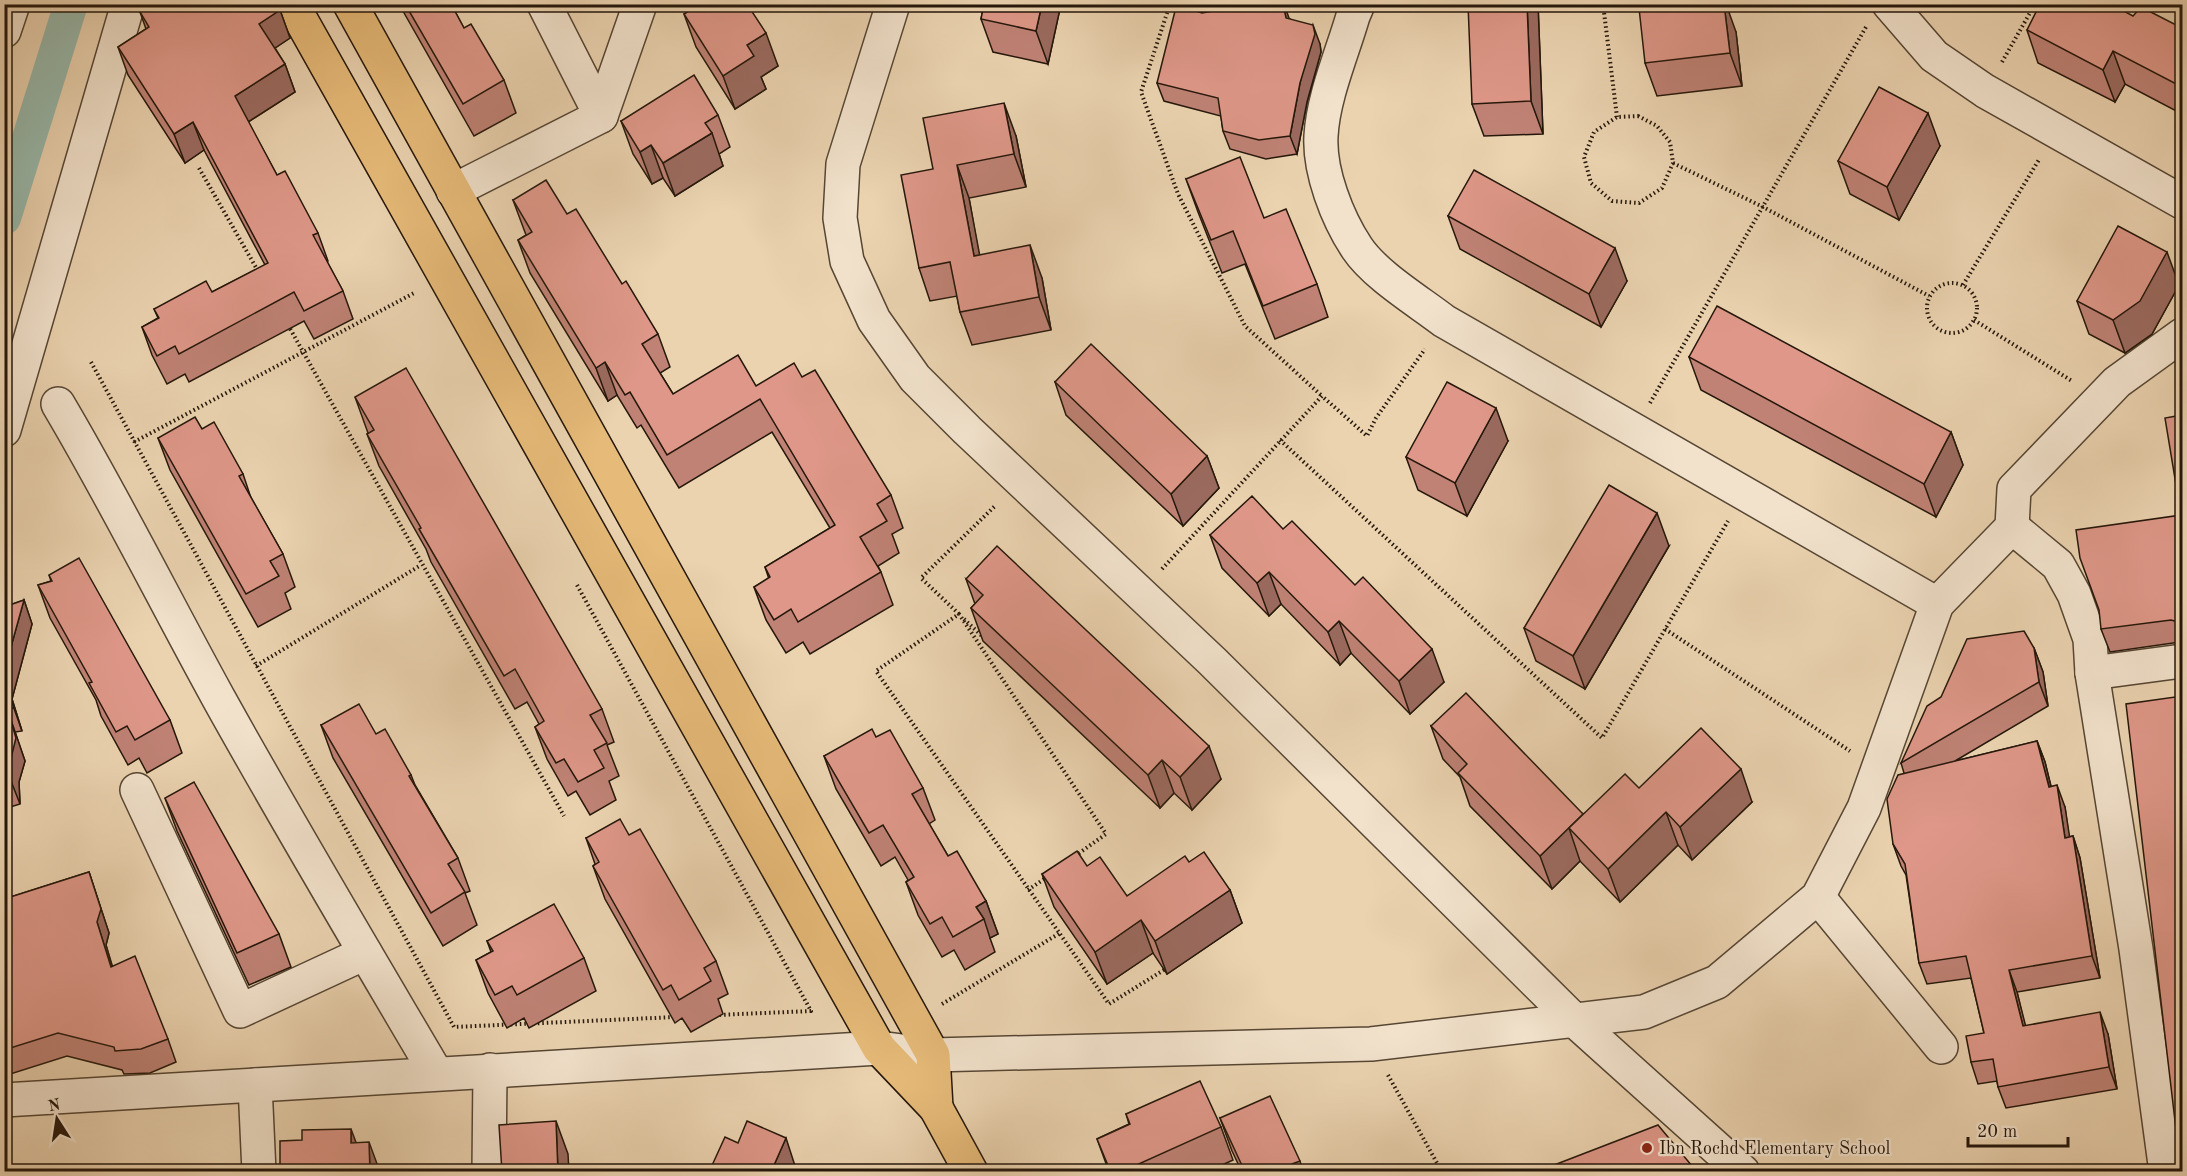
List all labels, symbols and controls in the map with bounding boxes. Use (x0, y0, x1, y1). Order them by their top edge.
north arrow (27, 1089, 87, 1149)
text: N (47, 1097, 63, 1115)
scale bar (1968, 1110, 2068, 1148)
text: 20 m (1977, 1123, 2017, 1141)
place label: Ibn Rochd Elementary School (1659, 1140, 1891, 1158)
marker: Ibn Rochd Elementary School (1640, 1141, 1654, 1155)

